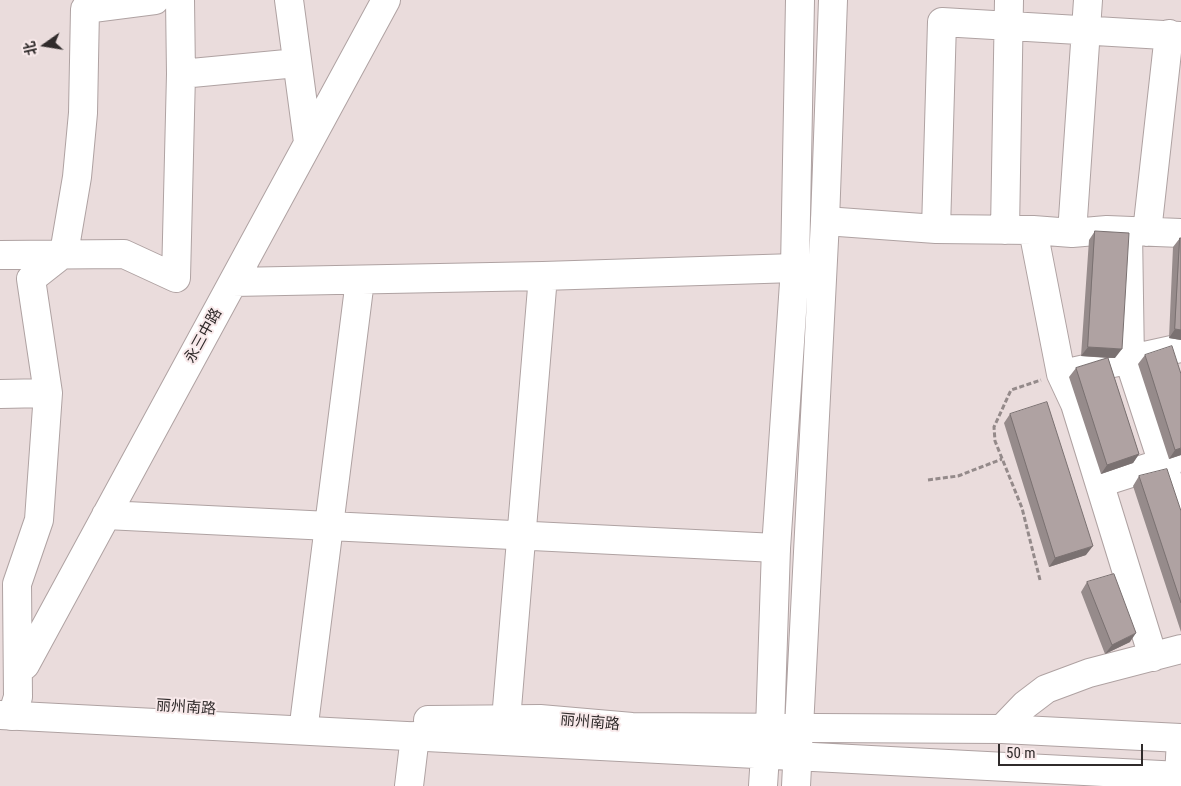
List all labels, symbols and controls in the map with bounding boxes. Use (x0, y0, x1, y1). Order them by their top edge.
north arrow (20, 20, 70, 70)
text: 北 (21, 40, 40, 57)
street label: 永三中路 (182, 305, 226, 367)
street label: 丽州南路 (155, 697, 217, 719)
street label: 丽州南路 (559, 711, 621, 735)
scale bar (1001, 734, 1146, 766)
text: 50 m (1006, 744, 1036, 762)

